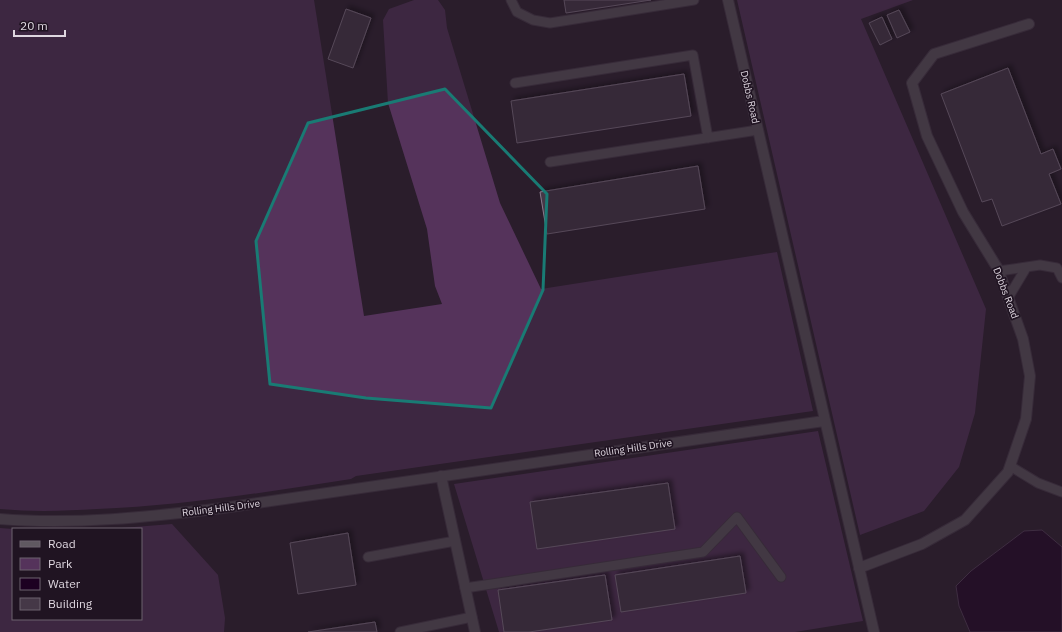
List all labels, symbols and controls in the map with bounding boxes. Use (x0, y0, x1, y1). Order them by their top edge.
scale bar (14, 12, 65, 38)
text: 20 m (20, 18, 48, 33)
street label: Dobbs Road (738, 69, 762, 125)
street label: Dobbs Road (990, 265, 1022, 321)
street label: Rolling Hills Drive (593, 436, 673, 460)
street label: Rolling Hills Drive (181, 497, 261, 519)
legend (12, 528, 142, 620)
text: Road (48, 536, 76, 551)
text: Park (48, 556, 73, 571)
text: Water (48, 576, 81, 591)
text: Building (48, 596, 93, 611)

